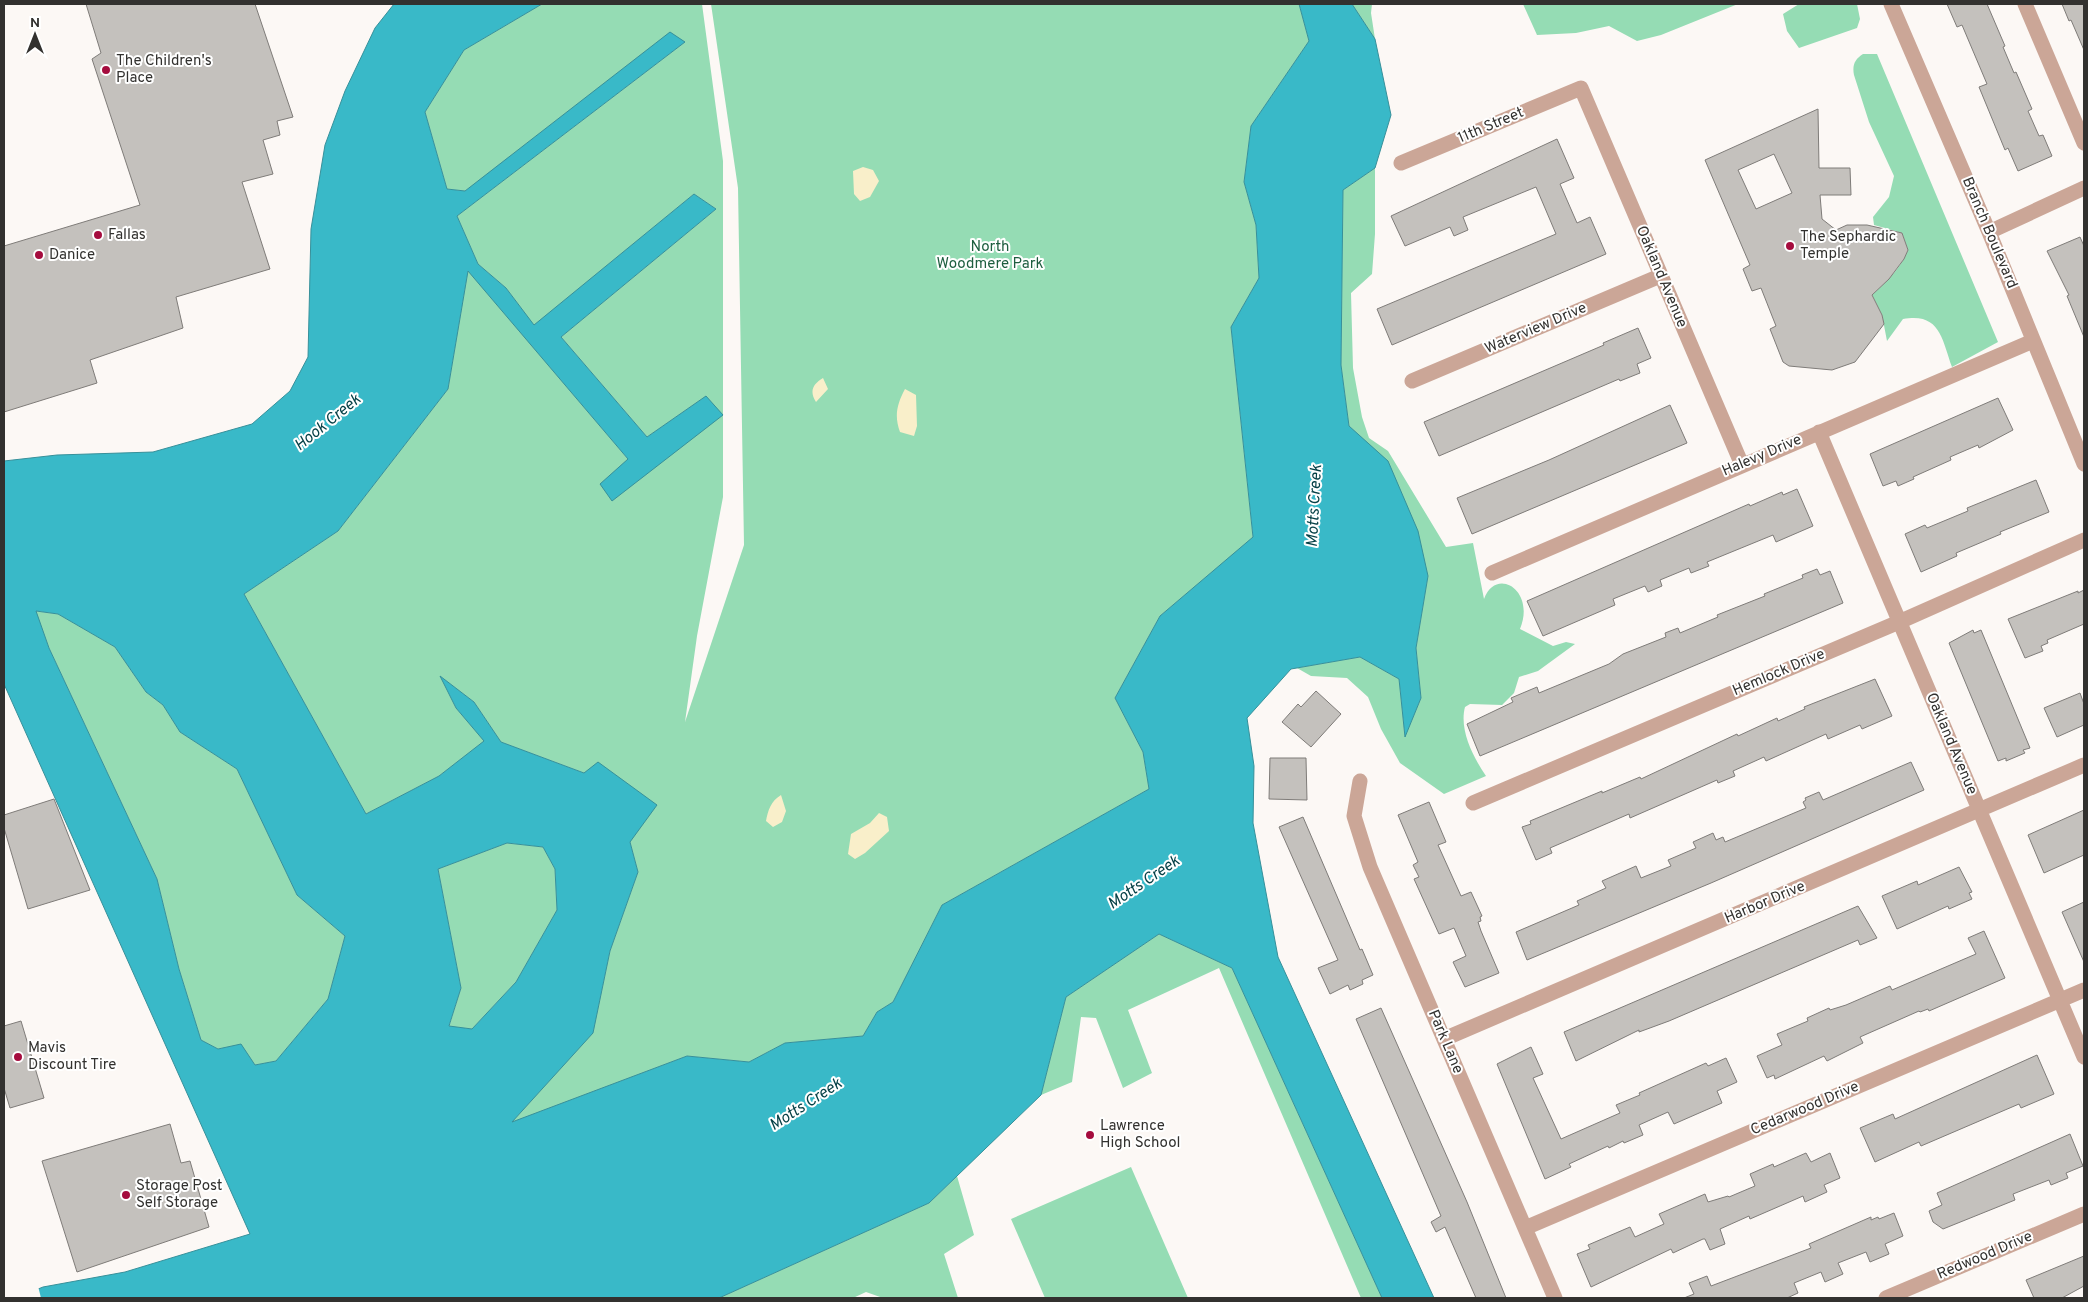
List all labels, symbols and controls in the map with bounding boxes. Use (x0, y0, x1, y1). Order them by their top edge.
north arrow (10, 10, 60, 60)
text: N (30, 15, 40, 32)
place label: The Children's Place (116, 52, 212, 88)
marker: The Children's Place (100, 64, 112, 76)
street label: 11th Street (1455, 104, 1527, 148)
street label: Branch Boulevard (1957, 174, 2021, 292)
street label: Oakland Avenue (1631, 223, 1691, 331)
place label: Fallas (108, 226, 146, 245)
place label: The Sephardic Temple (1800, 228, 1896, 264)
marker: Fallas (92, 229, 104, 241)
park label: North Woodmere Park (936, 238, 1044, 274)
marker: The Sephardic Temple (1784, 240, 1796, 252)
place label: Danice (49, 246, 95, 265)
marker: Danice (33, 249, 45, 261)
street label: Waterview Drive (1482, 299, 1590, 359)
water label: Hook Creek (291, 390, 366, 456)
street label: Halevy Drive (1719, 431, 1805, 481)
water label: Motts Creek (1303, 463, 1327, 548)
street label: Hemlock Drive (1730, 645, 1828, 701)
street label: Oakland Avenue (1921, 690, 1981, 798)
water label: Motts Creek (1104, 851, 1185, 914)
street label: Harbor Drive (1722, 877, 1808, 929)
street label: Park Lane (1423, 1007, 1467, 1077)
place label: Mavis Discount Tire (28, 1039, 116, 1075)
marker: Mavis Discount Tire (12, 1051, 24, 1063)
water label: Motts Creek (766, 1074, 847, 1136)
street label: Cedarwood Drive (1748, 1078, 1862, 1140)
place label: Lawrence High School (1100, 1117, 1181, 1153)
marker: Lawrence High School (1084, 1129, 1096, 1141)
place label: Storage Post Self Storage (136, 1177, 223, 1213)
marker: Storage Post Self Storage (120, 1189, 132, 1201)
street label: Redwood Drive (1935, 1227, 2035, 1285)

